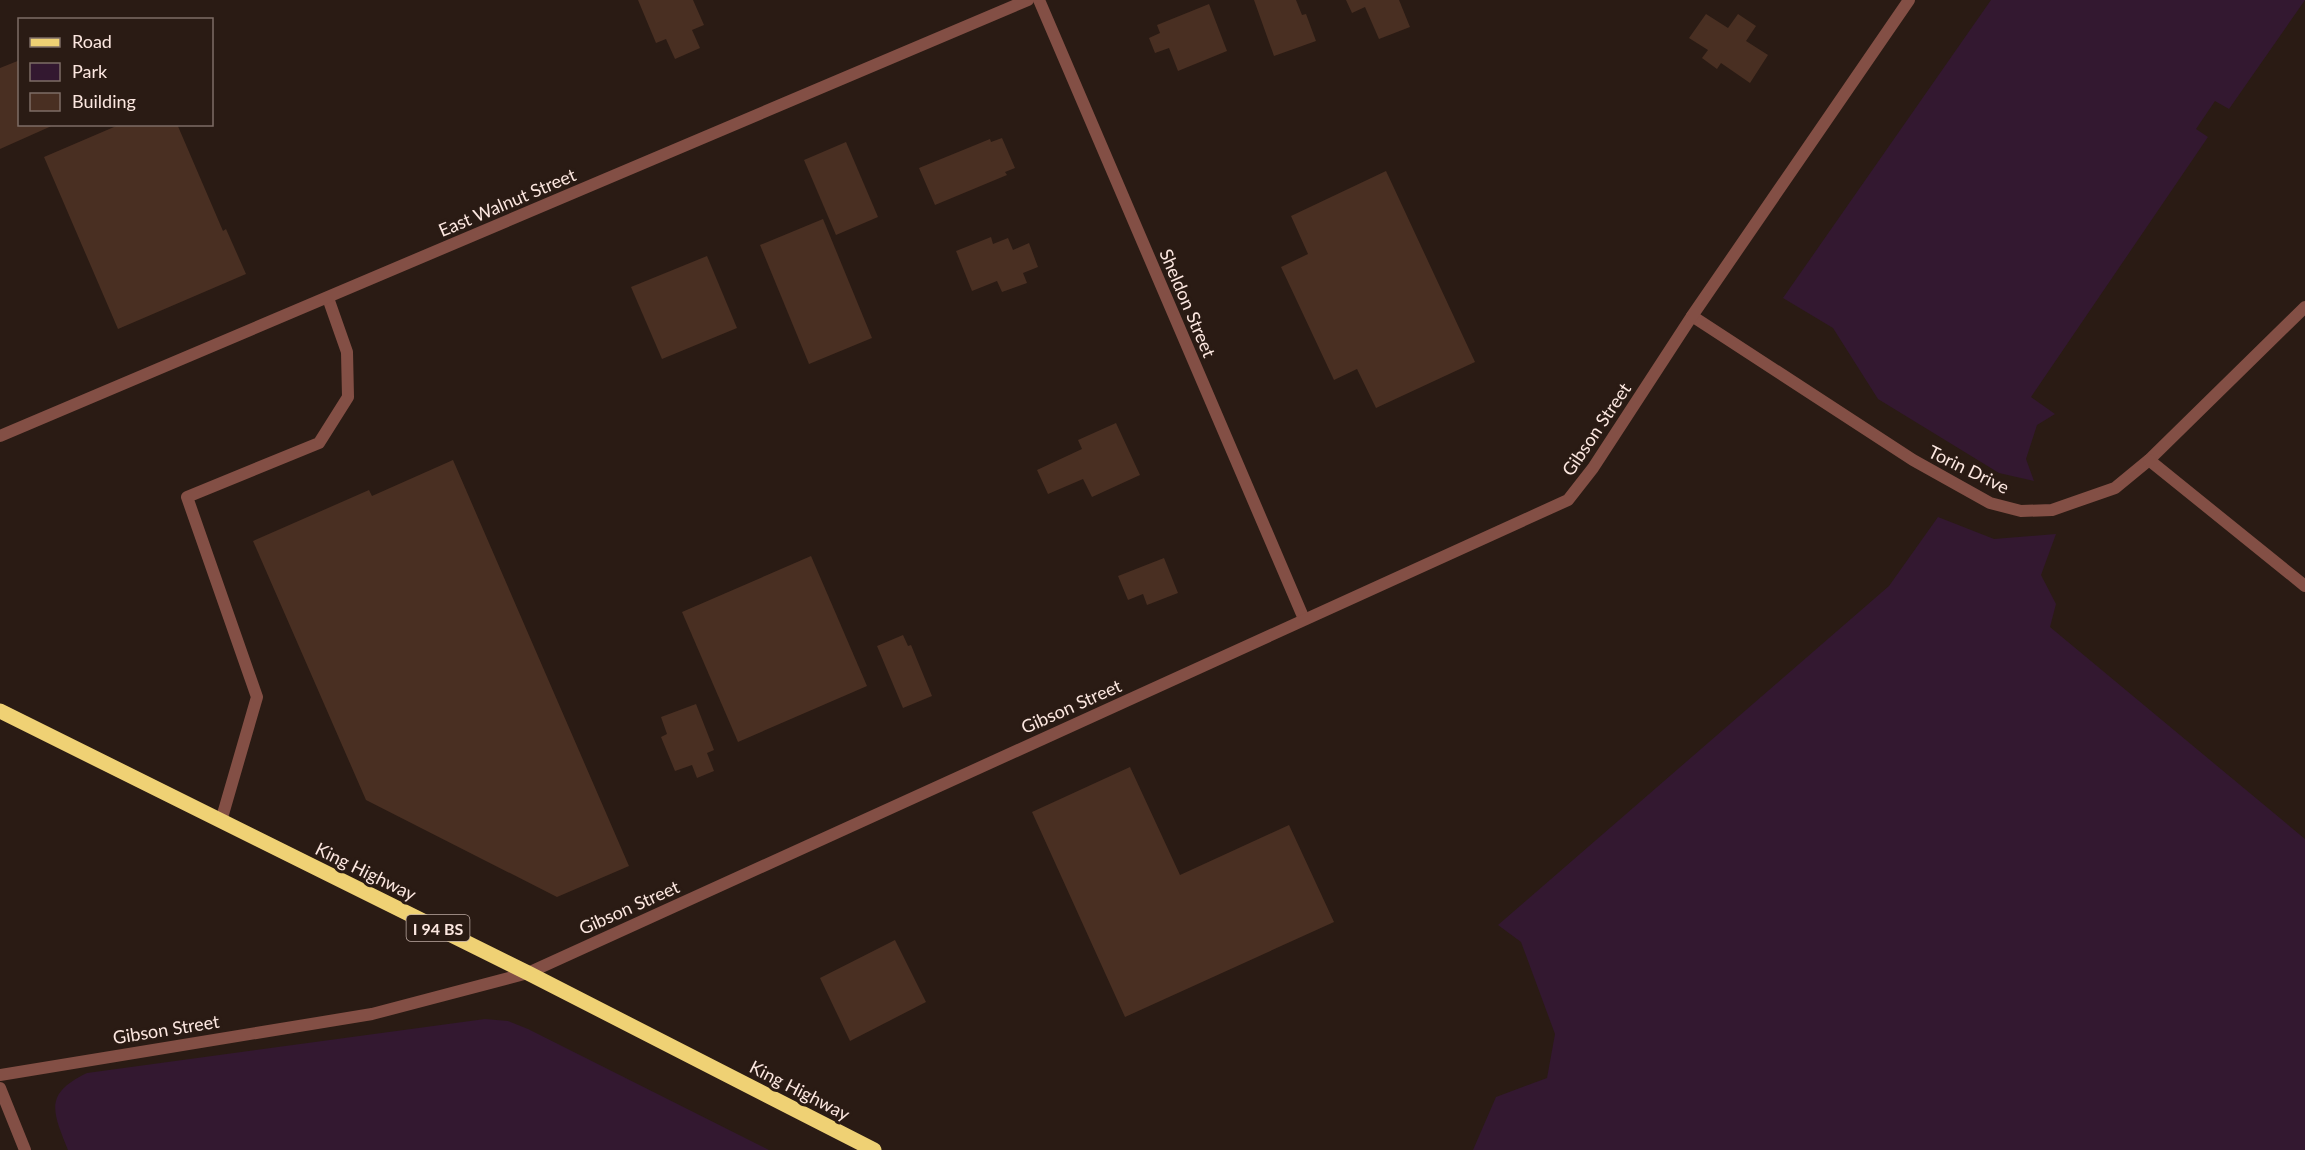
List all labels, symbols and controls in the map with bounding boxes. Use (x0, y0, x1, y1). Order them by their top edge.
legend (18, 18, 213, 126)
text: Road (72, 30, 112, 52)
text: Park (72, 60, 108, 82)
text: Building (72, 90, 136, 112)
street label: East Walnut Street (435, 163, 580, 241)
street label: Sheldon Street (1155, 245, 1221, 361)
street label: Gibson Street (1557, 378, 1635, 480)
street label: Torin Drive (1925, 440, 2013, 498)
street label: Gibson Street (1017, 674, 1125, 738)
street label: King Highway (312, 837, 421, 905)
street label: Gibson Street (575, 875, 683, 939)
road number: I 94 BS (406, 915, 470, 941)
street label: Gibson Street (111, 1010, 221, 1048)
street label: King Highway (746, 1055, 854, 1125)

